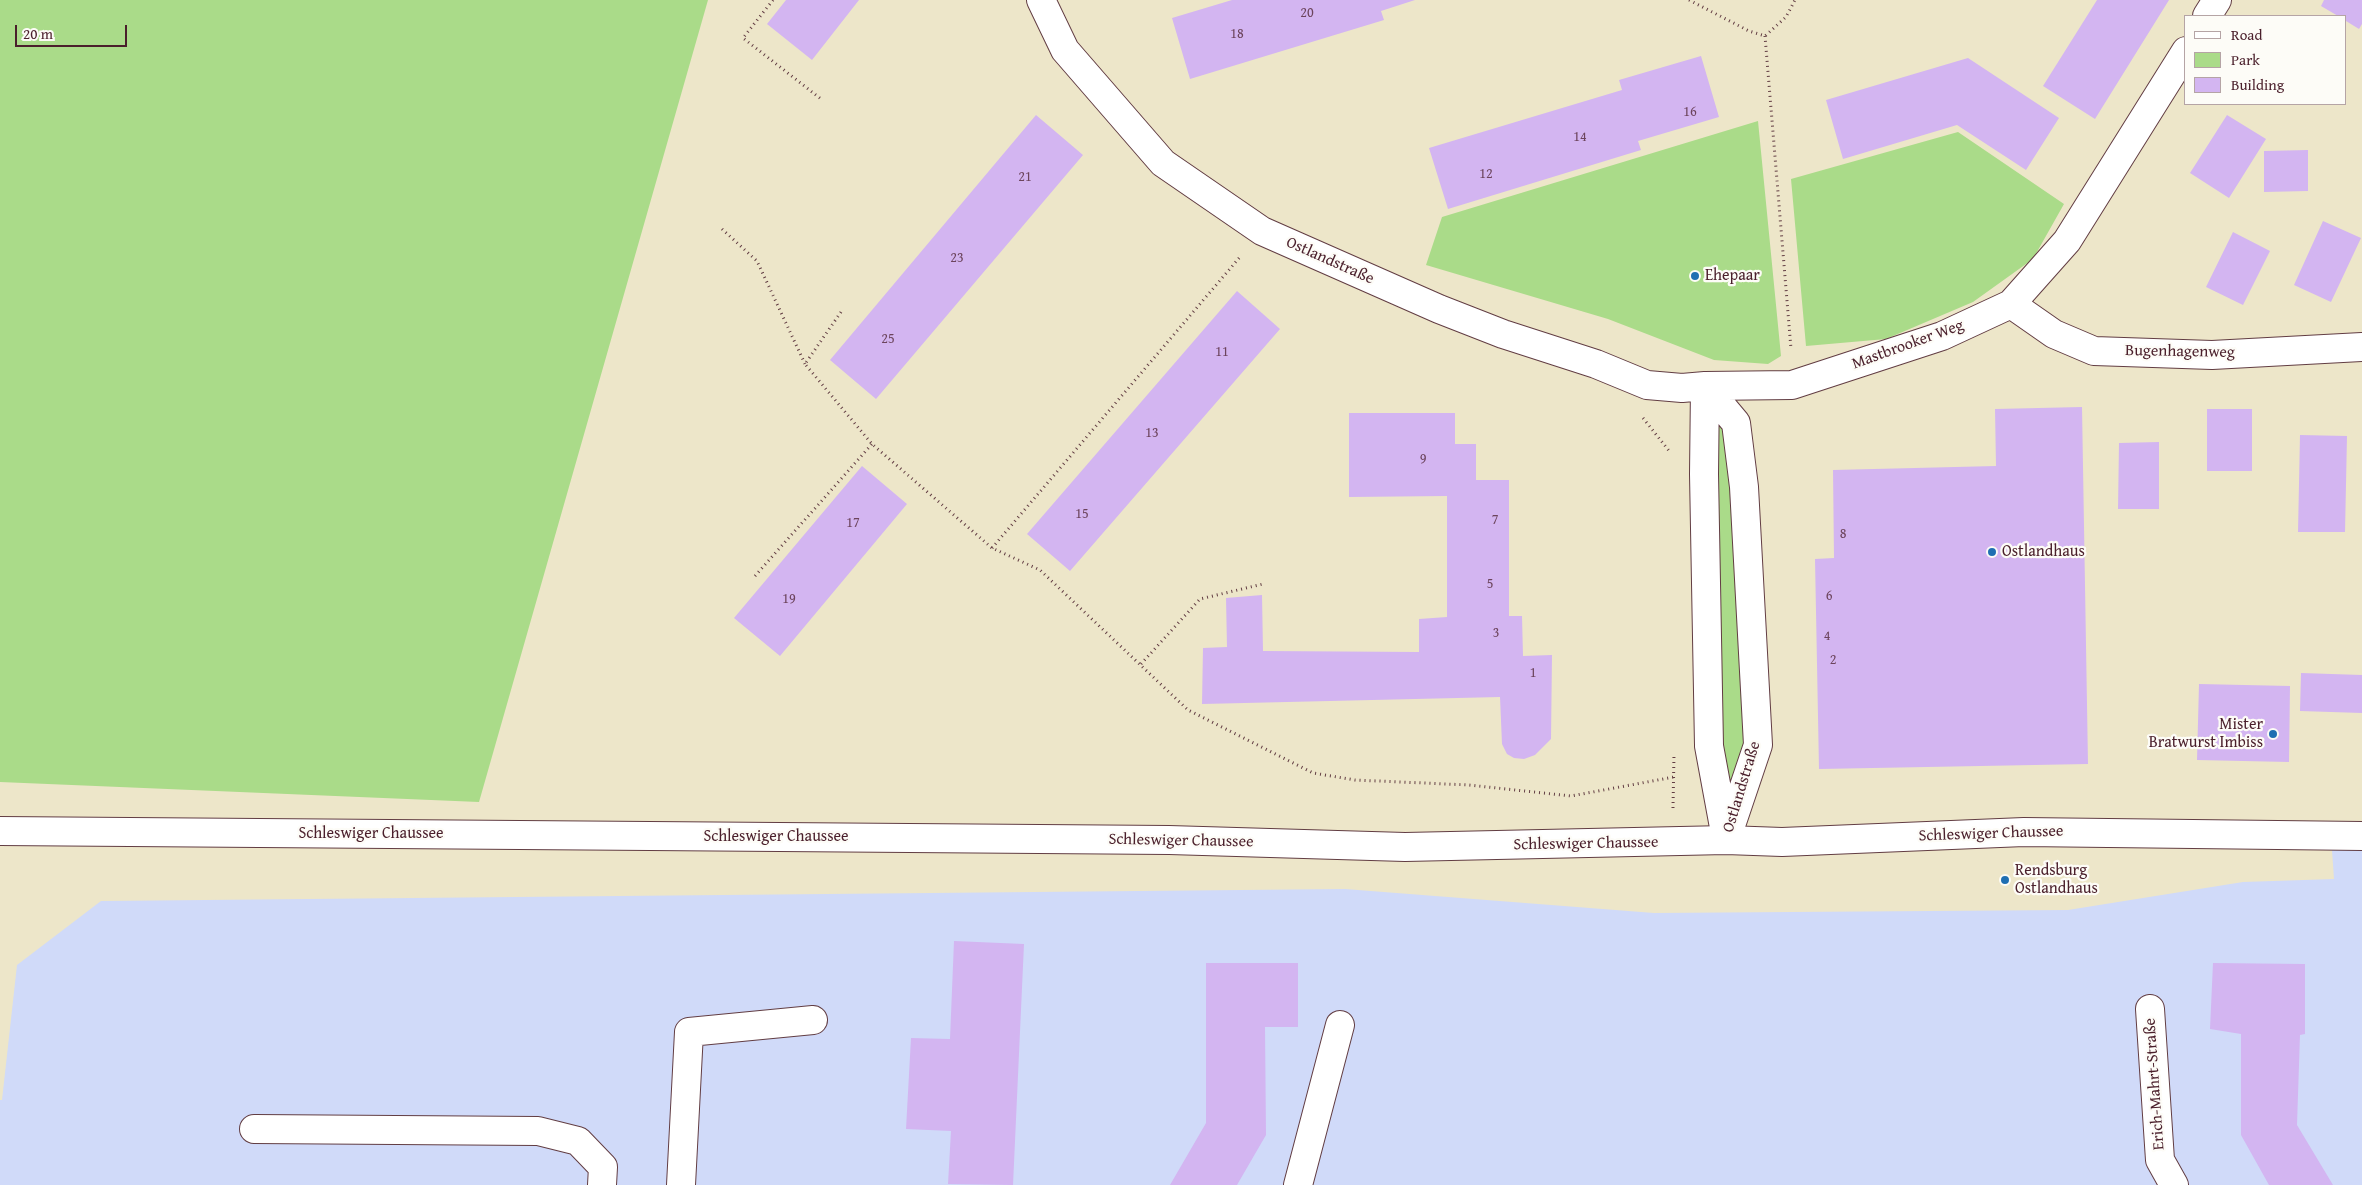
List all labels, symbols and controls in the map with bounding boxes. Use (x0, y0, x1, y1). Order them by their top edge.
house number: 20 (1300, 5, 1314, 21)
scale bar (18, 15, 130, 47)
legend (2184, 15, 2347, 105)
text: 20 m (23, 23, 53, 44)
text: Road (2231, 24, 2262, 45)
house number: 18 (1230, 26, 1244, 42)
text: Park (2231, 49, 2260, 70)
text: Building (2231, 74, 2284, 95)
house number: 16 (1683, 104, 1697, 120)
house number: 14 (1573, 129, 1587, 145)
house number: 12 (1479, 166, 1493, 182)
house number: 21 (1018, 169, 1032, 185)
street label: Ostlandstraße (1283, 233, 1377, 289)
house number: 23 (950, 250, 964, 266)
place label: Ehepaar (1705, 266, 1760, 286)
marker: Ehepaar (1689, 270, 1701, 282)
street label: Mastbrooker Weg (1850, 316, 1966, 374)
house number: 25 (881, 331, 895, 347)
street label: Bugenhagenweg (2125, 341, 2235, 363)
house number: 11 (1215, 344, 1229, 360)
house number: 13 (1145, 425, 1159, 441)
house number: 9 (1420, 451, 1426, 467)
house number: 15 (1075, 506, 1089, 522)
house number: 7 (1492, 512, 1498, 528)
house number: 17 (846, 515, 860, 531)
house number: 8 (1840, 526, 1846, 542)
place label: Ostlandhaus (2002, 542, 2085, 562)
marker: Ostlandhaus (1986, 546, 1998, 558)
house number: 5 (1487, 576, 1493, 592)
house number: 6 (1826, 588, 1832, 604)
house number: 19 (782, 591, 796, 607)
house number: 3 (1493, 625, 1499, 641)
house number: 4 (1824, 628, 1830, 644)
house number: 2 (1830, 652, 1836, 668)
house number: 1 (1530, 665, 1536, 681)
place label: Mister Bratwurst Imbiss (2149, 715, 2263, 753)
marker: Mister Bratwurst Imbiss (2267, 728, 2279, 740)
street label: Ostlandstraße (1719, 739, 1765, 835)
street label: Schleswiger Chaussee (1918, 822, 2064, 846)
street label: Schleswiger Chaussee (298, 824, 444, 844)
street label: Schleswiger Chaussee (703, 827, 849, 847)
street label: Schleswiger Chaussee (1108, 830, 1254, 852)
street label: Schleswiger Chaussee (1513, 833, 1659, 855)
place label: Rendsburg Ostlandhaus (2015, 861, 2098, 899)
marker: Rendsburg Ostlandhaus (1999, 874, 2011, 886)
street label: Erich-Mahrt-Straße (2141, 1017, 2169, 1151)

